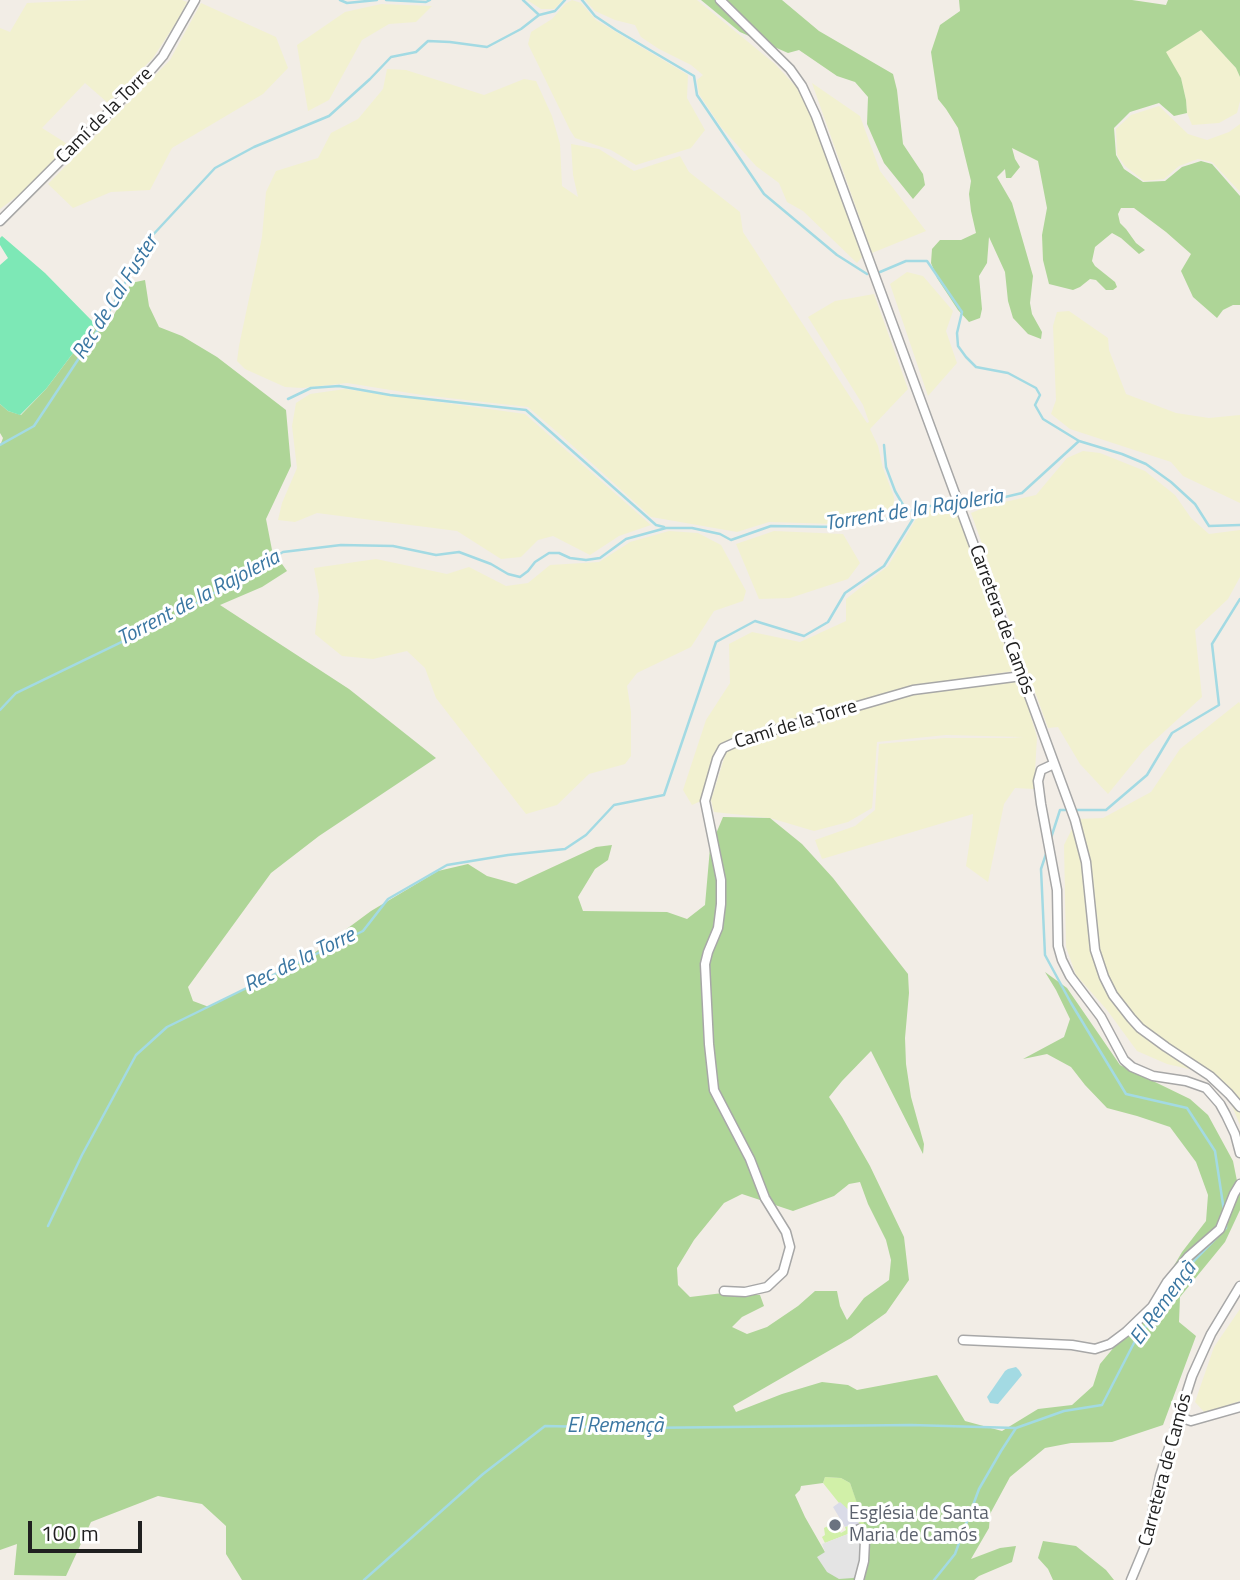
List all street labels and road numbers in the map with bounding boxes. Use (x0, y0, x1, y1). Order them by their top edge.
street label: Camí de la Torre (52, 63, 158, 169)
street label: Carretera de Camós (963, 542, 1039, 698)
street label: Camí de la Torre (732, 696, 860, 754)
street label: Carretera de Camós (1135, 1391, 1197, 1549)

